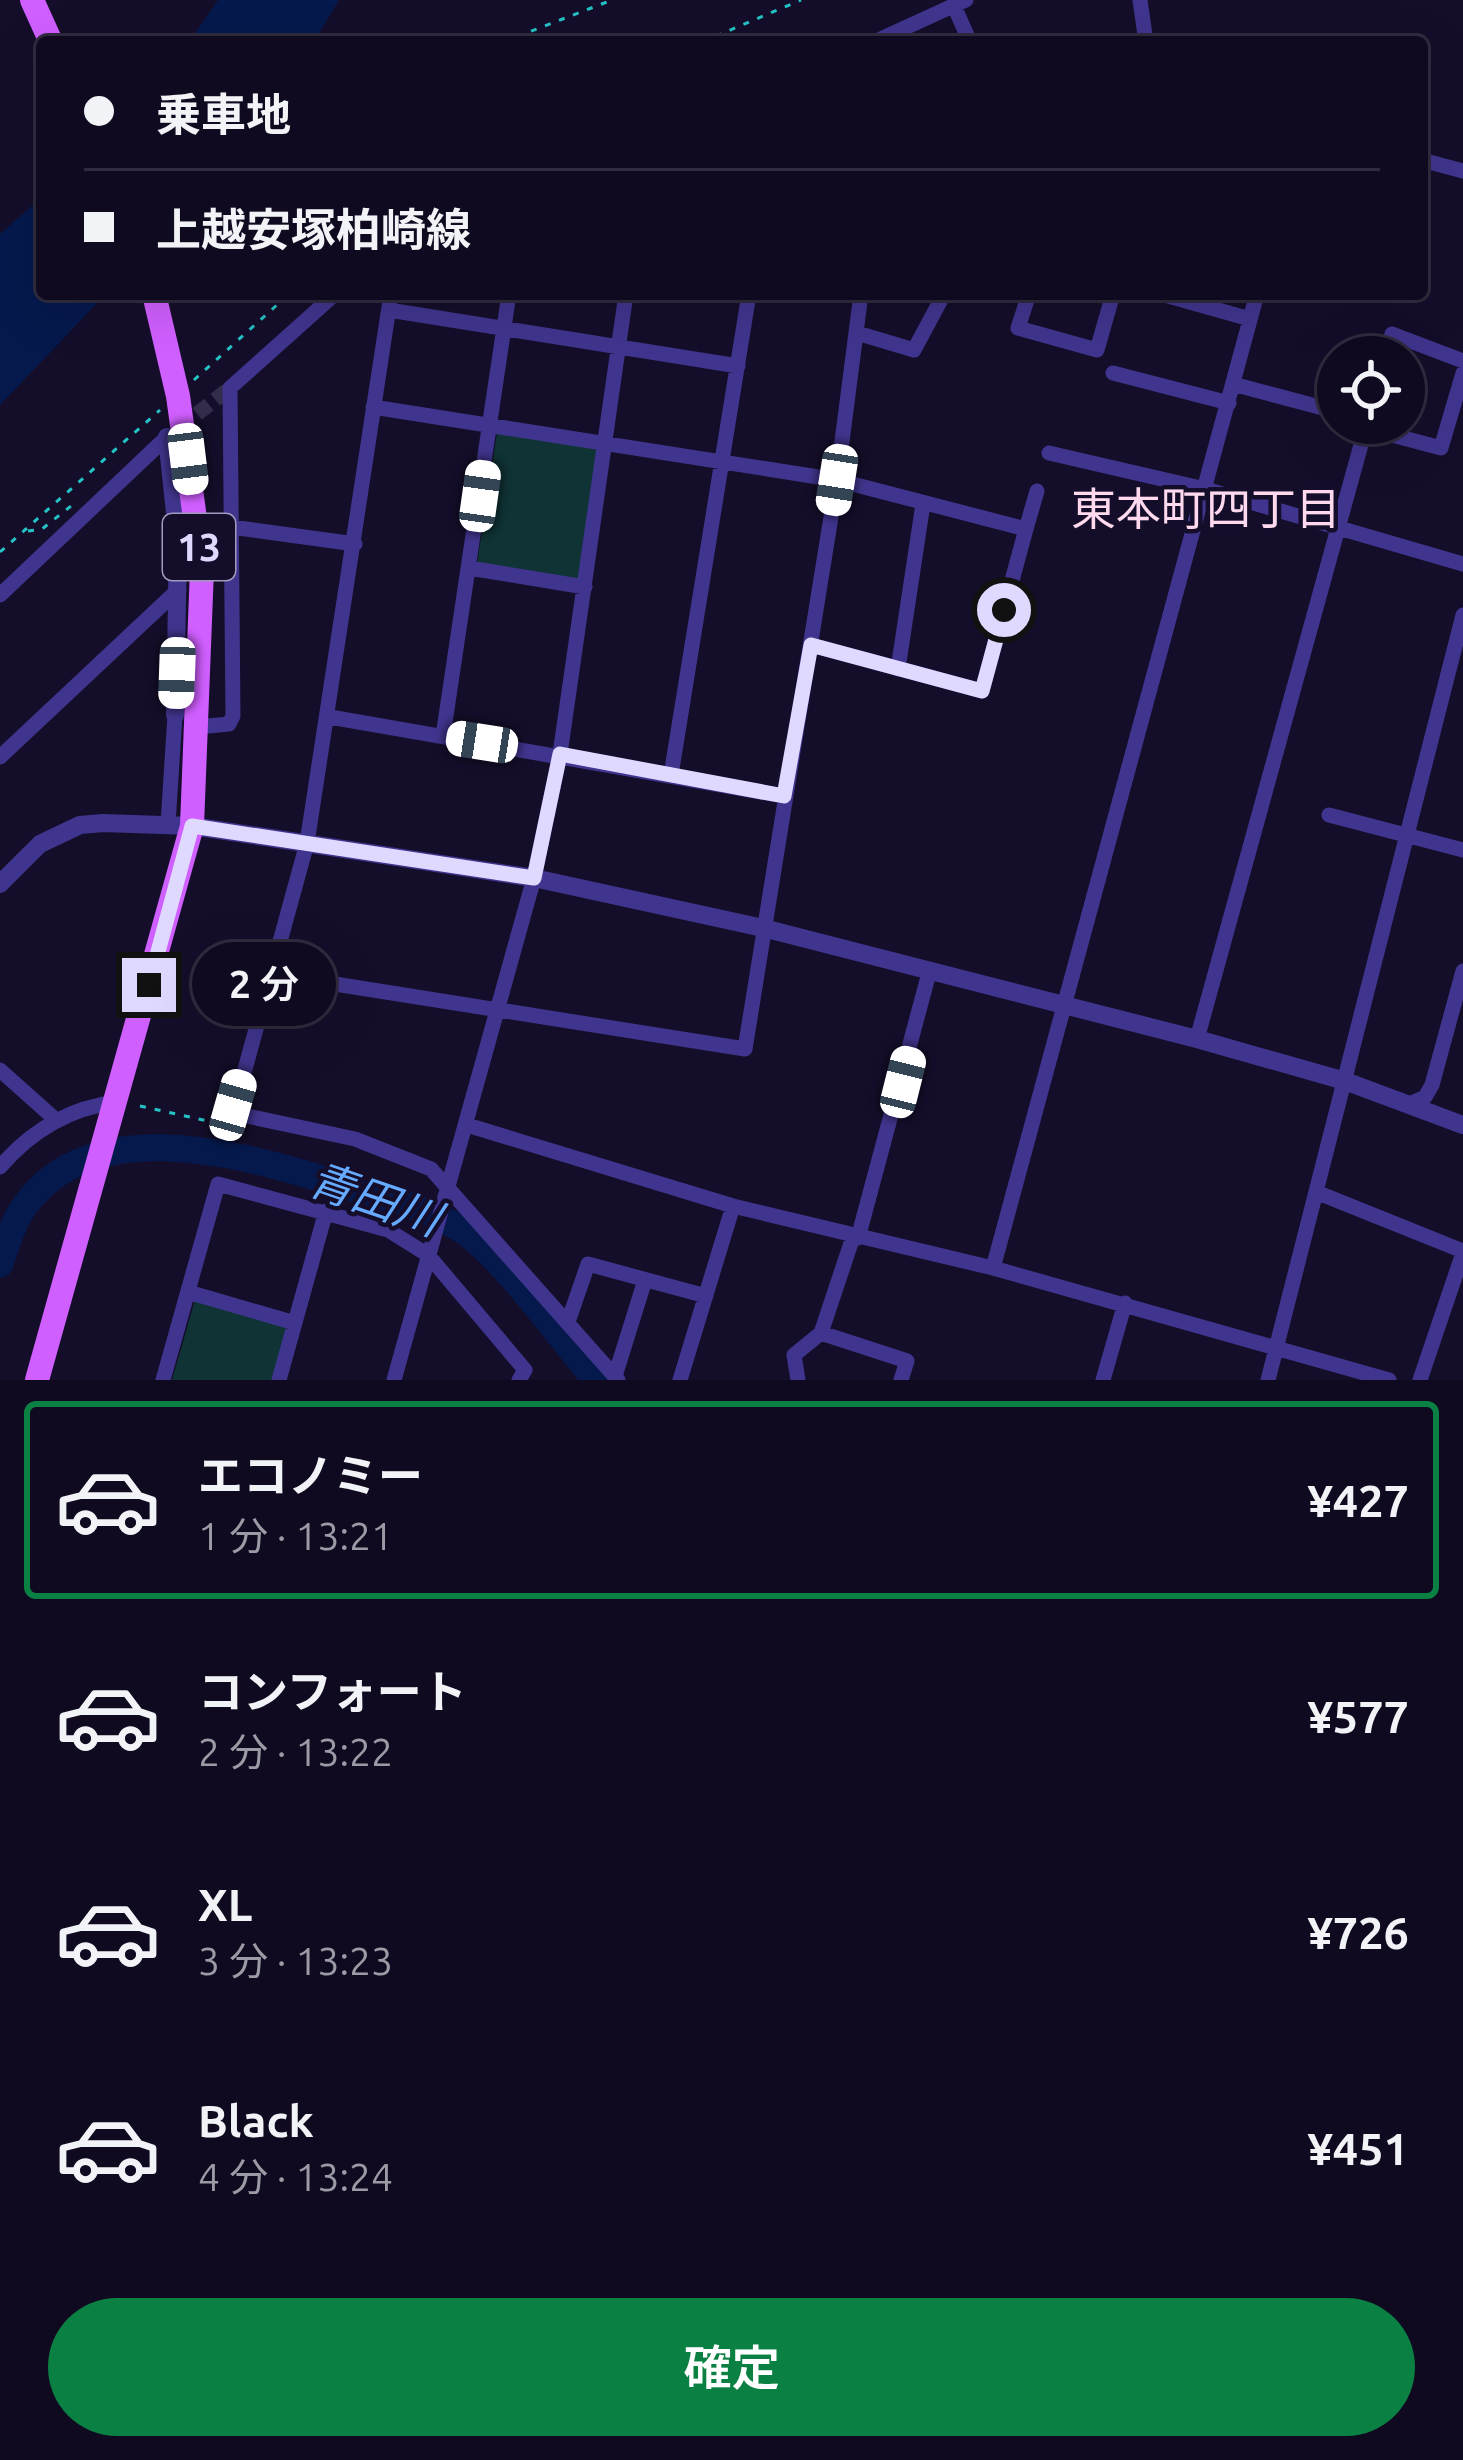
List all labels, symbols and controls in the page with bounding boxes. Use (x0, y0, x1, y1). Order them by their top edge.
text: 乗車地 (156, 89, 291, 140)
text: 上越安塚柏崎線 (156, 204, 471, 255)
map controls (1317, 336, 1425, 444)
button: locate (1317, 336, 1425, 444)
car (166, 421, 210, 497)
car (814, 442, 860, 518)
car (457, 458, 503, 534)
district label: 東本町四丁目 (1071, 483, 1341, 534)
road number: 13 (163, 514, 235, 580)
route start (977, 583, 1031, 637)
car (158, 636, 196, 710)
car (444, 719, 520, 765)
callout: 2 分 (191, 943, 335, 1027)
route end (122, 958, 176, 1012)
text: 2 分 (229, 962, 299, 1005)
car (877, 1043, 929, 1121)
car (206, 1065, 260, 1145)
water label: 青田川 (303, 1152, 451, 1246)
icon: car (54, 1446, 162, 1554)
text: エコノミー (198, 1450, 423, 1501)
text: ¥427 (1307, 1475, 1409, 1526)
text: 1 分 · 13:21 (198, 1514, 393, 1557)
icon: car (54, 1662, 162, 1770)
text: コンフォート (198, 1666, 467, 1717)
text: ¥577 (1307, 1691, 1409, 1742)
text: 2 分 · 13:22 (198, 1730, 393, 1773)
icon: car (54, 1878, 162, 1986)
text: XL (198, 1879, 252, 1930)
text: ¥726 (1307, 1907, 1409, 1958)
text: 3 分 · 13:23 (198, 1939, 393, 1982)
icon: car (54, 2094, 162, 2202)
text: Black (198, 2095, 314, 2146)
text: ¥451 (1307, 2123, 1409, 2174)
text: 4 分 · 13:24 (198, 2155, 393, 2198)
button: 確定 (48, 2298, 1415, 2436)

